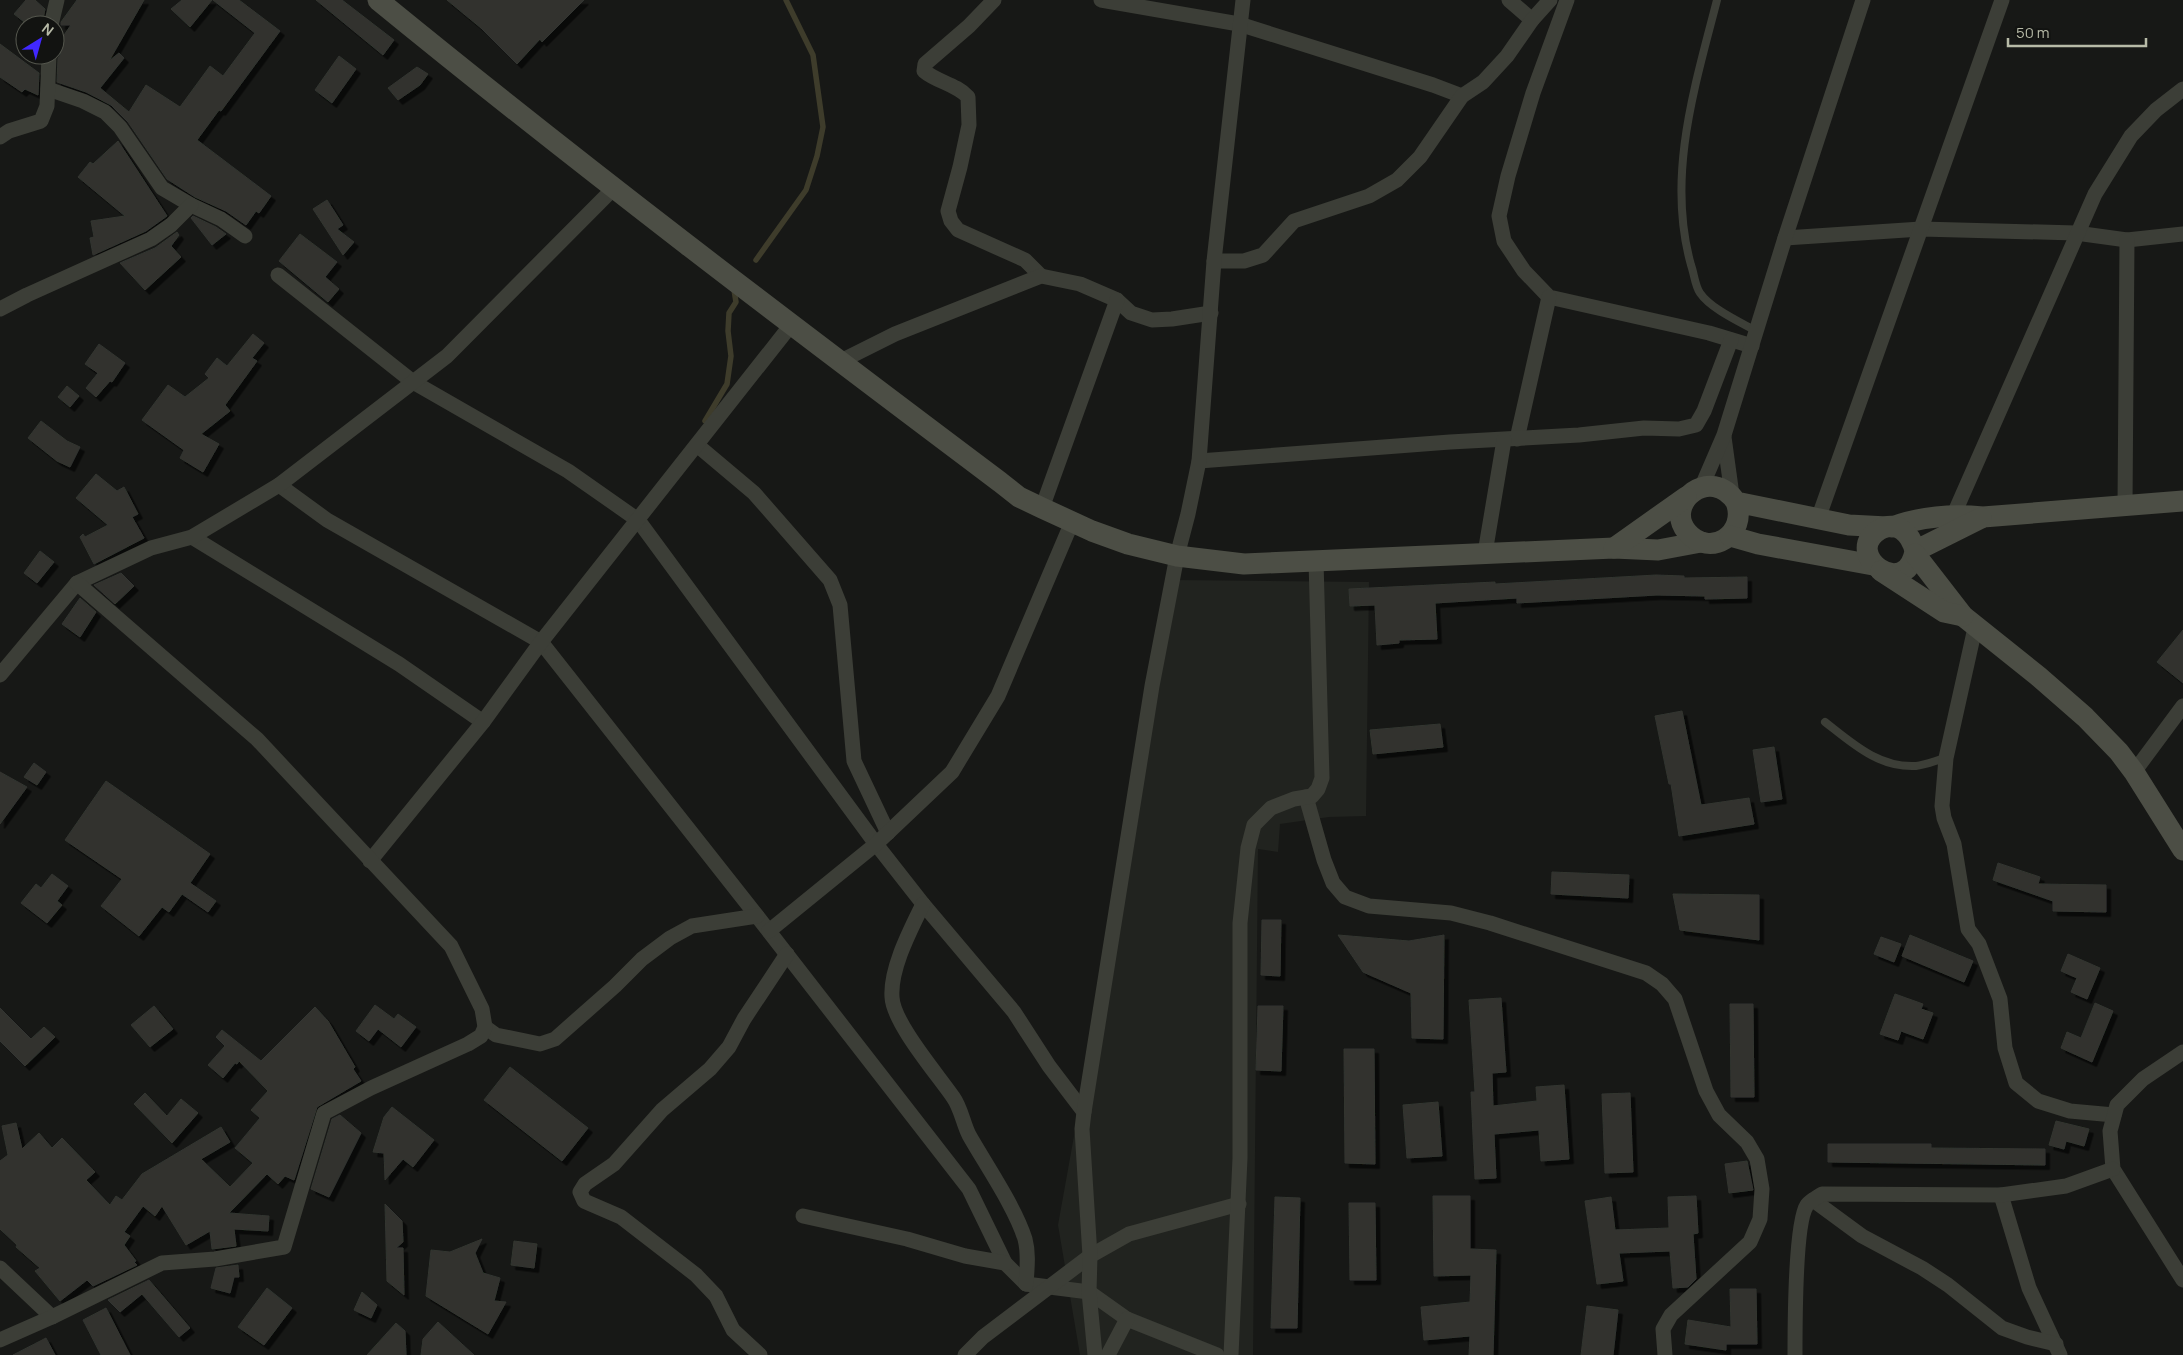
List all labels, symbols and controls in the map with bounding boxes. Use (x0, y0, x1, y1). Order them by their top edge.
north arrow (15, 15, 65, 65)
scale bar (2008, 15, 2146, 47)
text: N (38, 19, 58, 40)
text: 50 m (2016, 22, 2050, 43)

